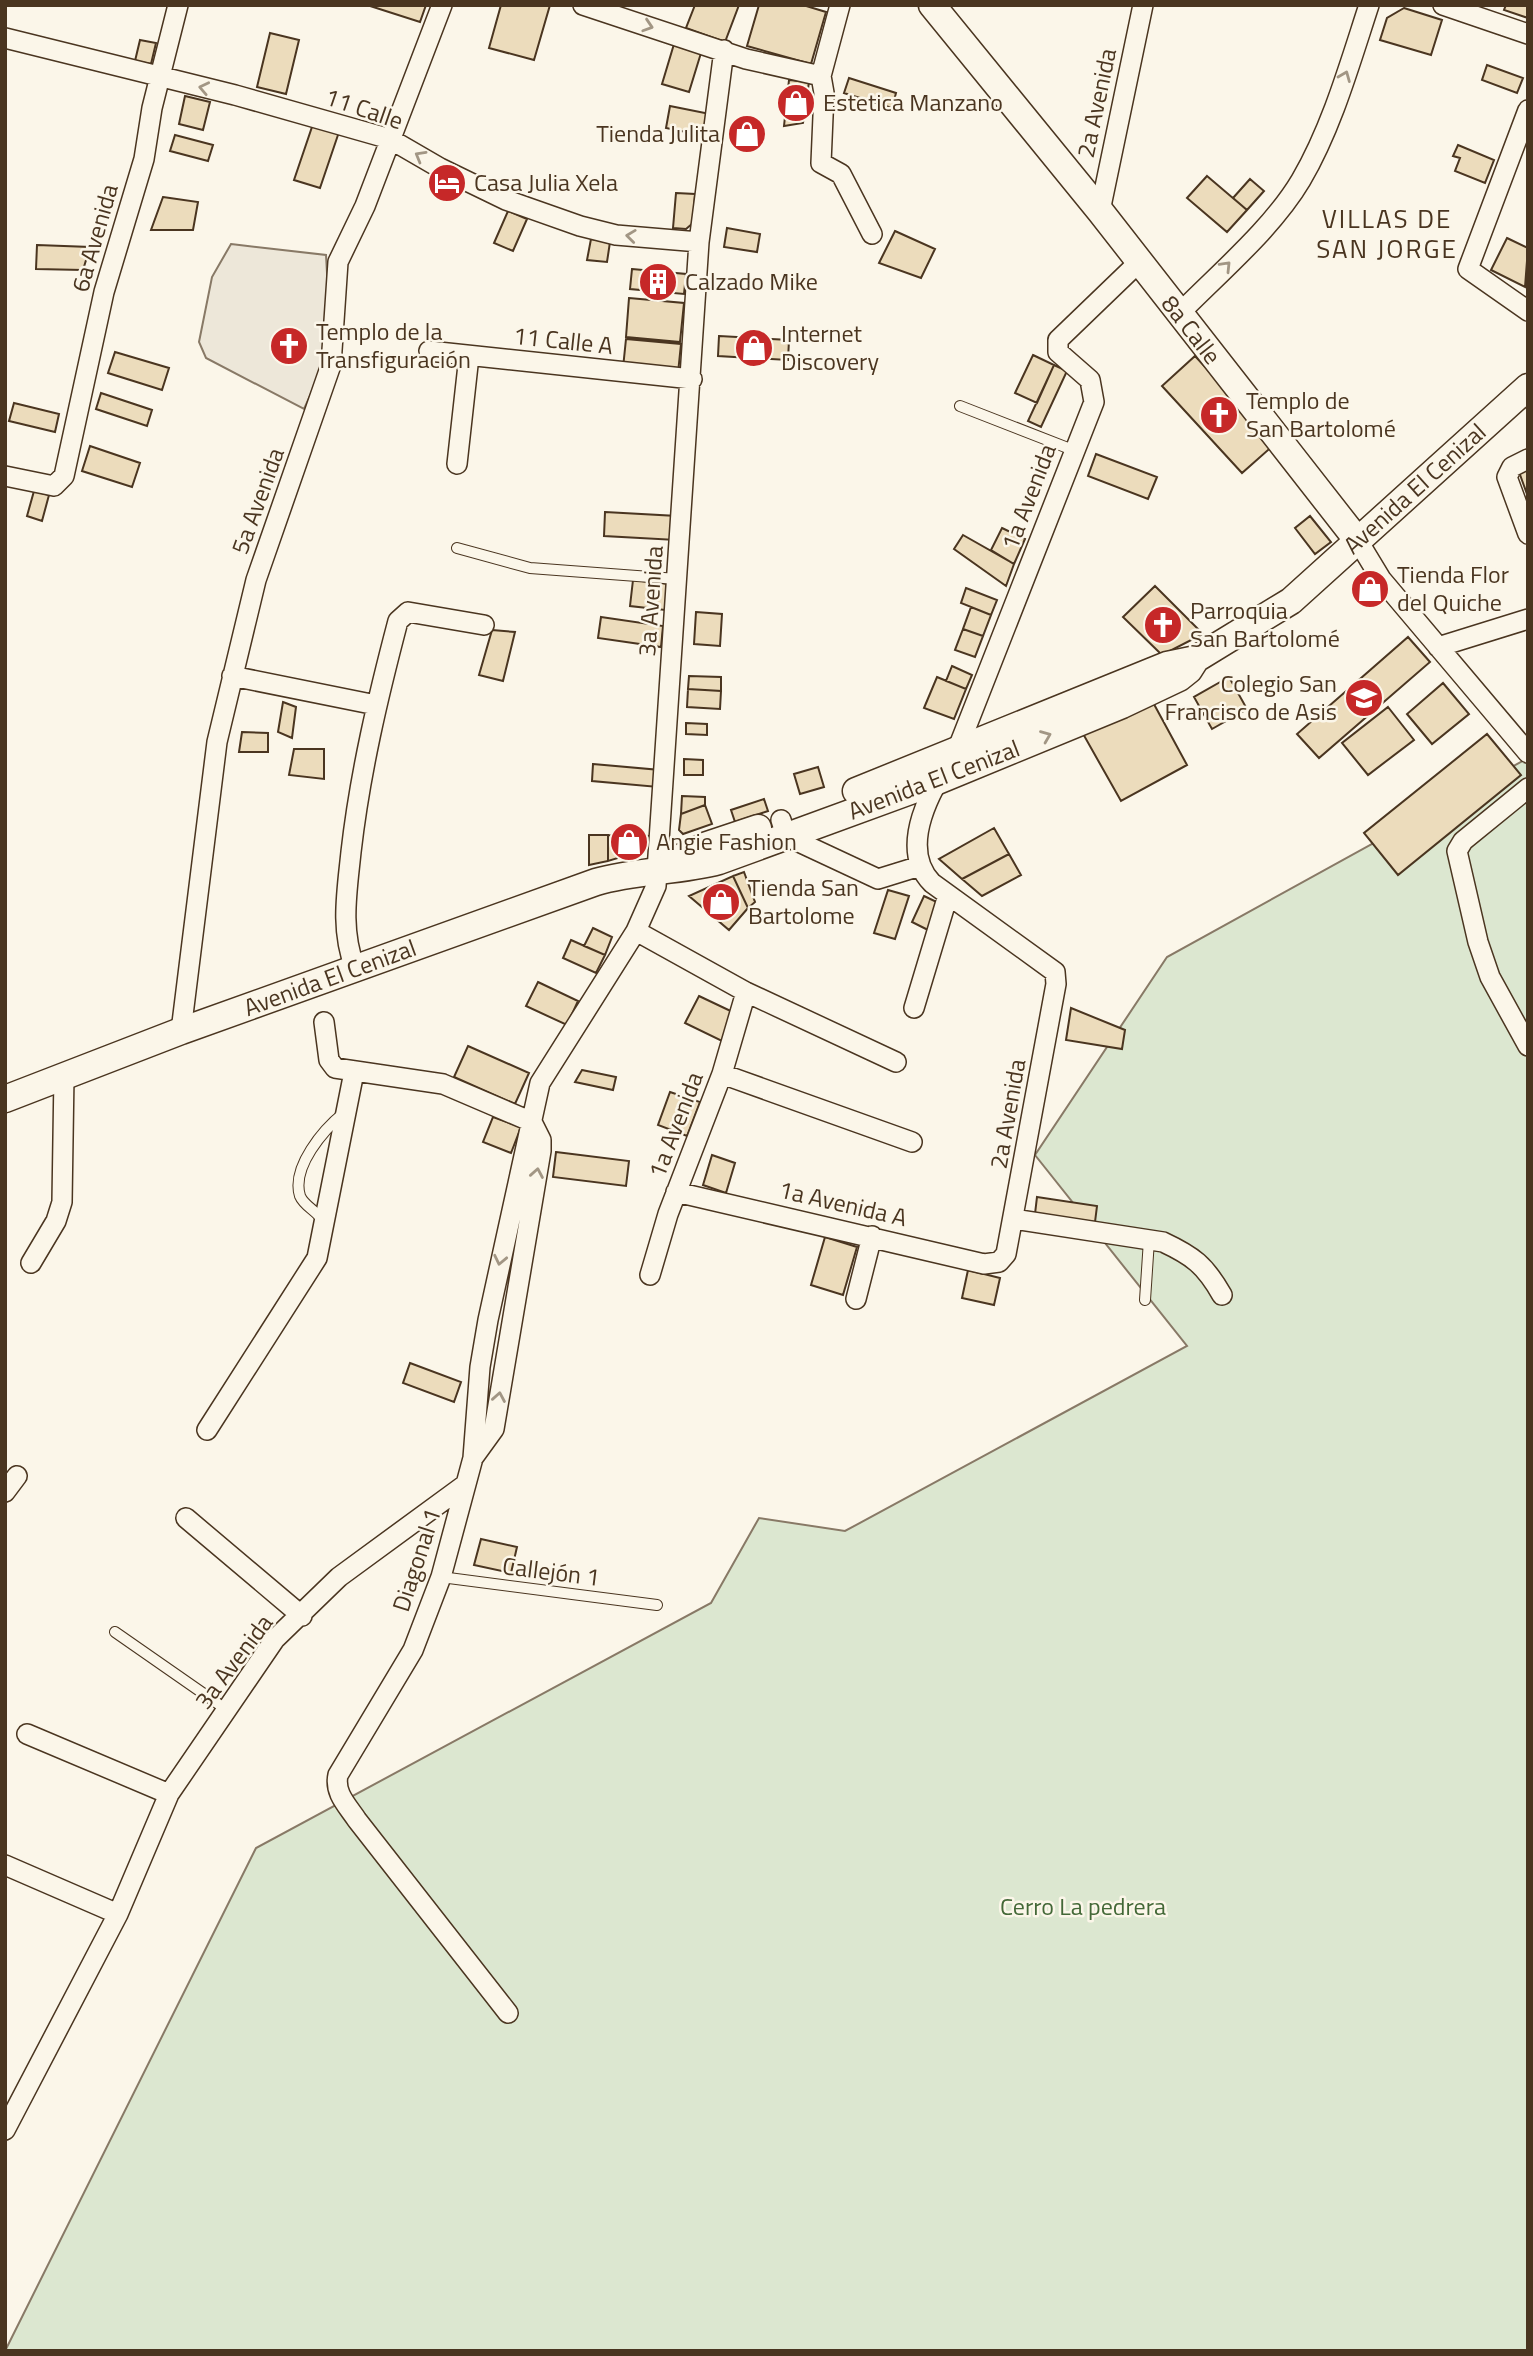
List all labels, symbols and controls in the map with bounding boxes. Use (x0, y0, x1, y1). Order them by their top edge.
one-way arrow (642, 18, 654, 32)
street label: 2a Avenida (1067, 45, 1125, 161)
one-way arrow (1337, 70, 1351, 82)
street label: 11 Calle (320, 78, 408, 138)
one-way arrow (198, 82, 210, 96)
shop icon: Estetica Manzano (775, 82, 817, 124)
place label: Estetica Manzano (823, 84, 1003, 120)
shop icon: Tienda Julita (726, 113, 768, 155)
place label: Tienda Julita (596, 115, 720, 151)
one-way arrow (415, 152, 428, 165)
hotel icon: Casa Julia Xela (426, 162, 468, 204)
place label: Casa Julia Xela (474, 164, 618, 200)
street label: 6a Avenida (61, 179, 127, 296)
district label: VILLAS DE SAN JORGE (1316, 199, 1458, 268)
one-way arrow (626, 229, 637, 244)
building icon: Calzado Mike (637, 261, 679, 303)
one-way arrow (1217, 261, 1230, 274)
place label: Calzado Mike (685, 263, 818, 299)
street label: 8a Calle (1153, 287, 1230, 372)
place label: Templo de la Transfiguración (316, 313, 471, 377)
place label: Internet Discovery (781, 315, 879, 379)
street label: 11 Calle A (511, 317, 615, 363)
church icon: Templo de la Transfiguración (268, 325, 310, 367)
shop icon: Internet Discovery (733, 327, 775, 369)
place label: Templo de San Bartolomé (1246, 382, 1396, 446)
church icon: Templo de San Bartolomé (1198, 394, 1240, 436)
street label: Avenida El Cenizal (1335, 414, 1494, 562)
street label: 1a Avenida (991, 438, 1065, 555)
street label: 5a Avenida (221, 442, 293, 559)
street label: 3a Avenida (628, 544, 672, 658)
place label: Tienda Flor del Quiche (1397, 556, 1509, 620)
shop icon: Tienda Flor del Quiche (1349, 568, 1391, 610)
place label: Parroquia San Bartolomé (1190, 592, 1340, 656)
church icon: Parroquia San Bartolomé (1142, 604, 1184, 646)
place label: Colegio San Francisco de Asis (1165, 665, 1337, 729)
school or university icon: Colegio San Francisco de Asis (1343, 677, 1385, 719)
street label: Avenida El Cenizal (843, 730, 1025, 828)
one-way arrow (1039, 731, 1051, 745)
shop icon: Angie Fashion (608, 821, 650, 863)
place label: Angie Fashion (656, 823, 797, 859)
place label: Tienda San Bartolome (748, 869, 859, 933)
shop icon: Tienda San Bartolome (700, 881, 742, 923)
street label: Avenida El Cenizal (238, 929, 421, 1025)
street label: 2a Avenida (980, 1056, 1034, 1172)
street label: 1a Avenida (638, 1066, 712, 1183)
one-way arrow (529, 1167, 544, 1179)
street label: 1a Avenida A (776, 1171, 911, 1235)
one-way arrow (494, 1254, 509, 1266)
one-way arrow (491, 1391, 506, 1403)
street label: Diagonal 1 (382, 1503, 450, 1616)
street label: Callejón 1 (500, 1547, 602, 1595)
street label: 3a Avenida (185, 1606, 281, 1717)
park label: Cerro La pedrera (1000, 1888, 1166, 1924)

